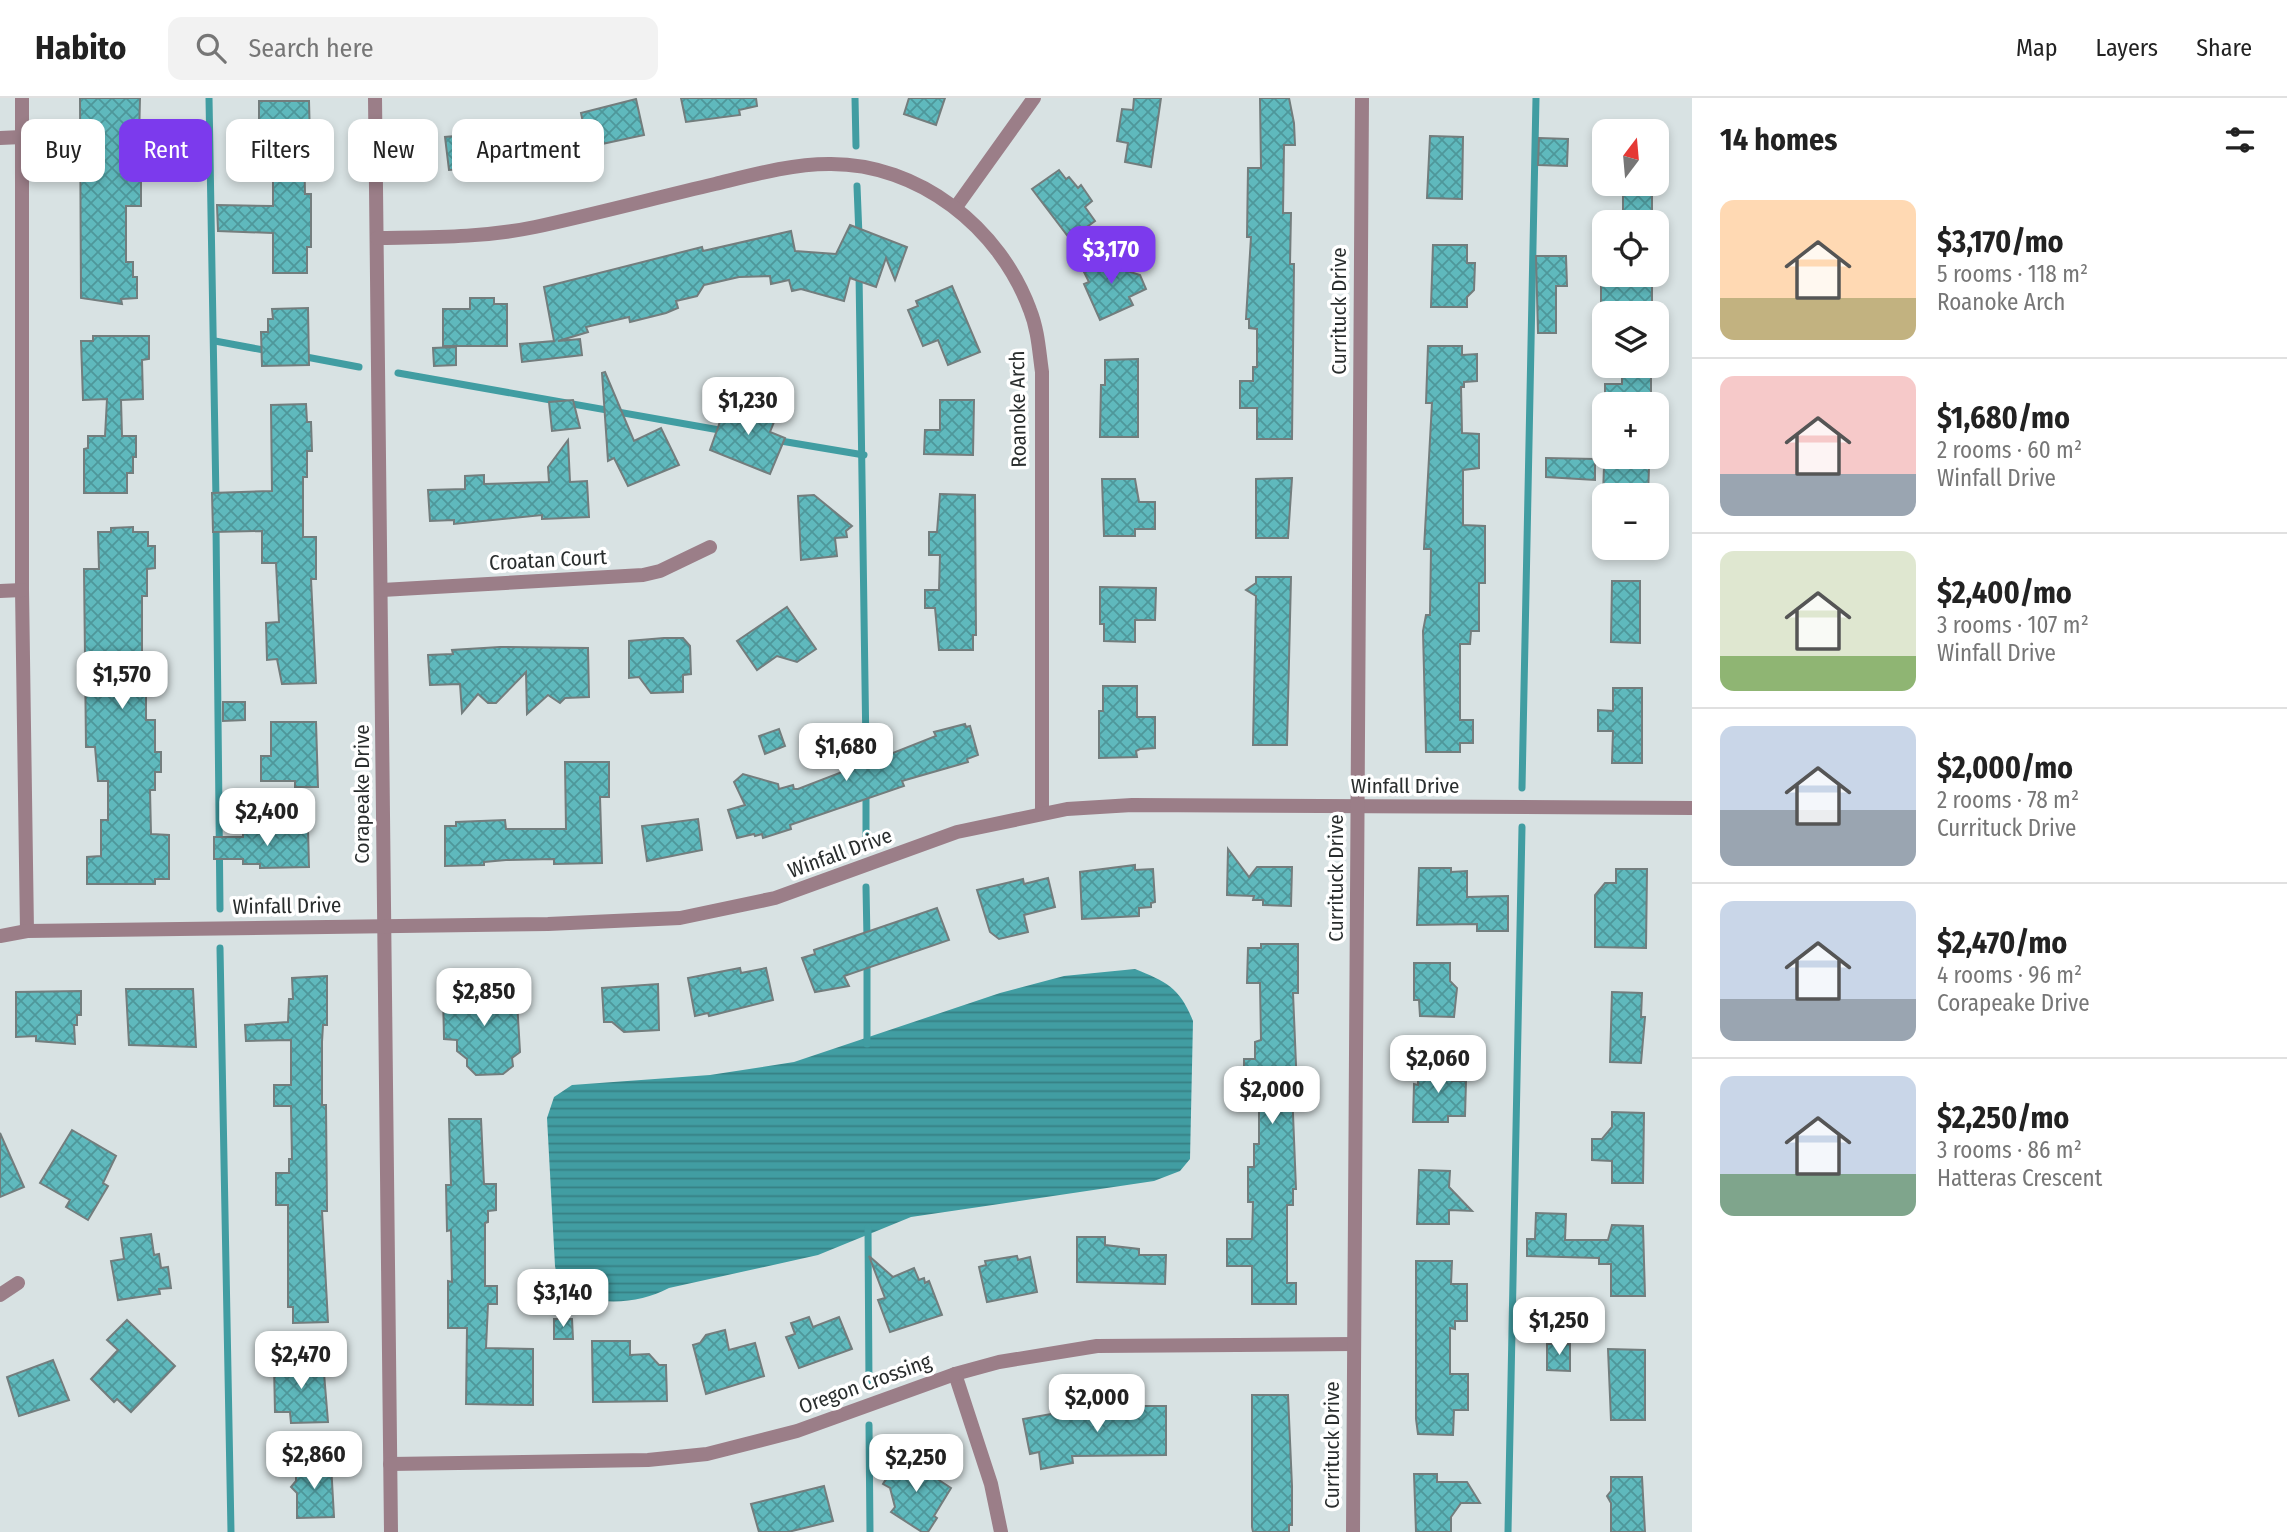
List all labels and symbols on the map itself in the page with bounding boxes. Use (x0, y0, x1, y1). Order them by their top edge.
north arrow (1592, 119, 1670, 196)
pin: $3,170 (1054, 226, 1168, 286)
street label: Currituck Drive (1326, 247, 1352, 375)
street label: Roanoke Arch (1004, 350, 1032, 468)
pin: $1,230 (691, 378, 805, 437)
street label: Croatan Court (489, 544, 608, 576)
pin: $1,570 (65, 652, 179, 711)
street label: Corapeake Drive (349, 724, 375, 864)
pin: $1,680 (789, 724, 903, 783)
street label: Winfall Drive (1351, 773, 1459, 799)
pin: $2,400 (210, 788, 324, 848)
street label: Currituck Drive (1323, 814, 1349, 942)
street label: Winfall Drive (785, 822, 895, 884)
street label: Winfall Drive (232, 892, 342, 920)
pin: $2,850 (427, 968, 541, 1028)
pin: $2,060 (1381, 1035, 1495, 1095)
pin: $2,000 (1215, 1066, 1329, 1126)
pin: $3,140 (506, 1270, 620, 1329)
pin: $1,250 (1502, 1298, 1616, 1357)
pin: $2,470 (244, 1332, 358, 1391)
street label: Oregon Crossing (795, 1348, 935, 1420)
pin: $2,000 (1040, 1374, 1154, 1434)
street label: Currituck Drive (1319, 1381, 1345, 1509)
pin: $2,860 (257, 1432, 371, 1491)
pin: $2,250 (859, 1434, 973, 1494)

